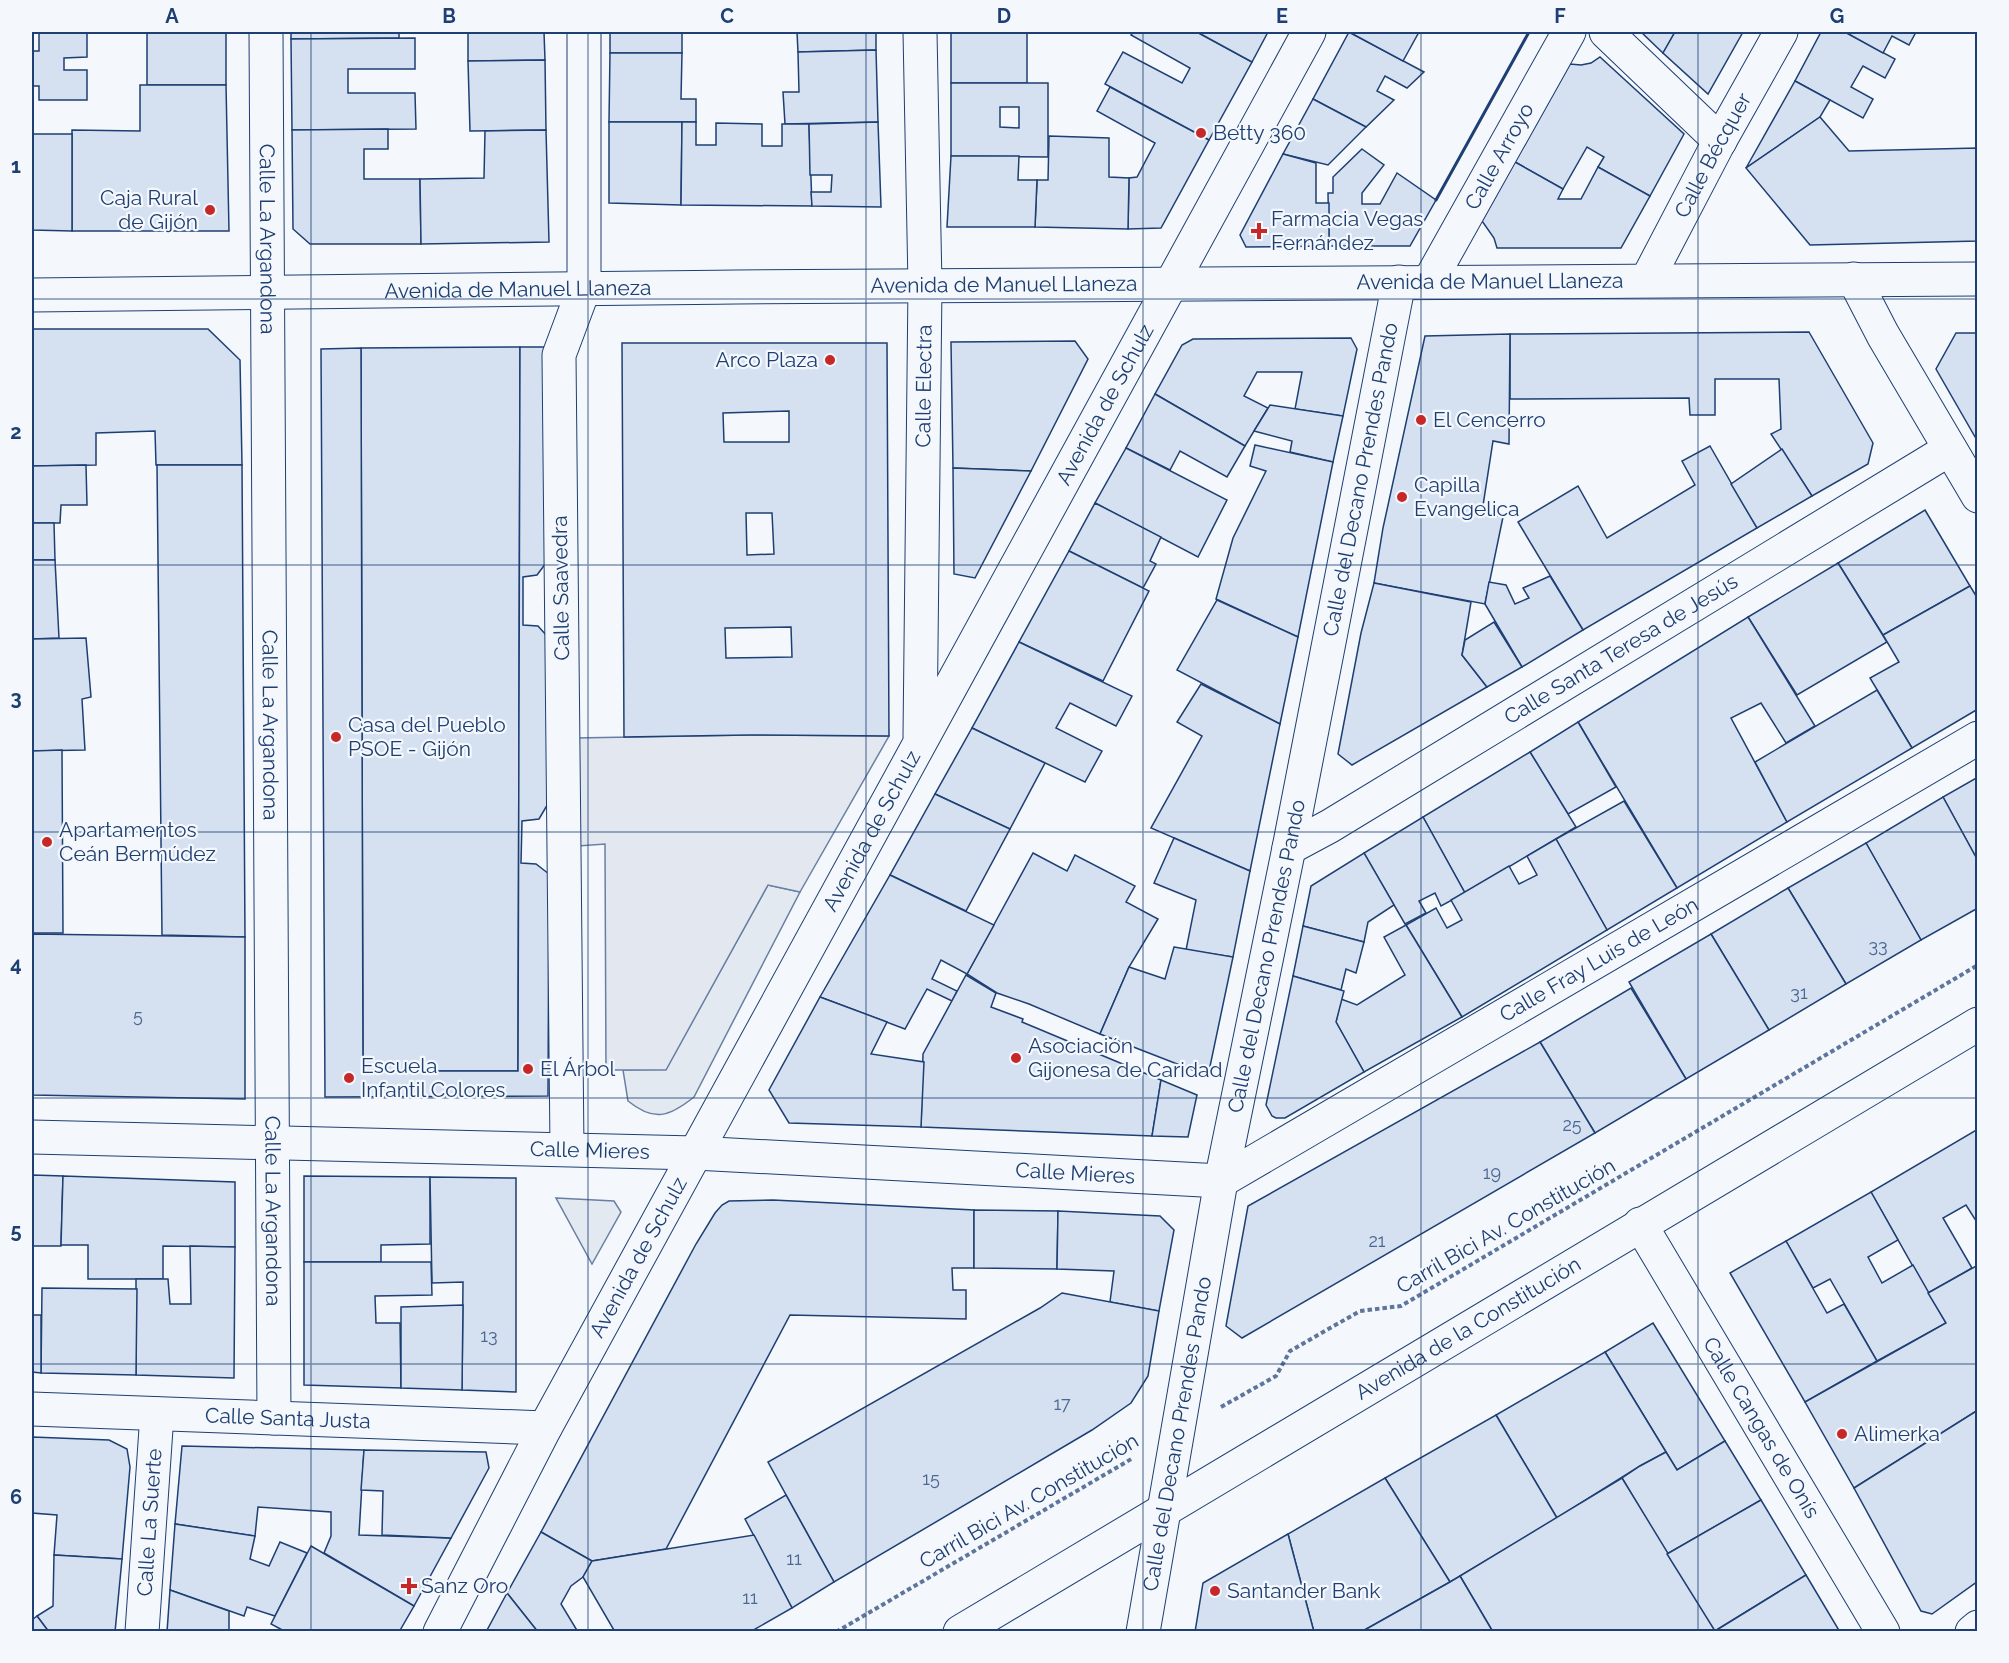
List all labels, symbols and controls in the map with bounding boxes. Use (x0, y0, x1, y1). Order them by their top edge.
text: A (165, 4, 179, 28)
text: B (442, 4, 456, 28)
text: C (720, 4, 734, 28)
text: D (997, 4, 1011, 28)
text: E (1276, 4, 1288, 28)
text: F (1554, 4, 1566, 28)
text: G (1830, 4, 1844, 28)
street label: Calle Bécquer (1669, 88, 1757, 222)
street label: Calle Arroyo (1459, 98, 1539, 214)
place label: Betty 360 (1213, 120, 1306, 145)
marker: Betty 360 (1194, 126, 1208, 140)
street label: Calle La Argandona (255, 144, 281, 334)
text: 1 (11, 154, 21, 178)
place label: Caja Rural de Gijón (100, 185, 198, 234)
marker: Caja Rural de Gijón (203, 203, 217, 217)
place label: Farmacia Vegas Fernández (1271, 206, 1424, 255)
marker: Farmacia Vegas Fernández (1252, 224, 1266, 238)
street label: Avenida de Manuel Llaneza (1356, 268, 1624, 294)
street label: Avenida de Manuel Llaneza (870, 271, 1138, 298)
street label: Avenida de Manuel Llaneza (384, 275, 652, 303)
street label: Avenida de Schulz (1051, 320, 1159, 489)
street label: Calle del Decano Prendes Pando (1317, 320, 1403, 638)
street label: Calle Electra (910, 324, 937, 448)
place label: Arco Plaza (716, 347, 818, 372)
marker: Arco Plaza (823, 353, 837, 367)
place label: El Cencerro (1433, 407, 1546, 432)
marker: El Cencerro (1414, 413, 1428, 427)
text: 2 (10, 420, 22, 444)
place label: Capilla Evangelica (1414, 472, 1520, 521)
marker: Capilla Evangelica (1395, 490, 1409, 504)
street label: Calle Saavedra (547, 515, 574, 661)
street label: Calle Santa Teresa de Jesús (1499, 568, 1742, 729)
street label: Calle La Argandona (257, 630, 284, 820)
text: 3 (10, 686, 22, 710)
place label: Casa del Pueblo PSOE - Gijón (348, 712, 506, 761)
marker: Casa del Pueblo PSOE - Gijón (329, 730, 343, 744)
street label: Avenida de Schulz (817, 746, 925, 915)
street label: Calle del Decano Prendes Pando (1222, 797, 1310, 1115)
place label: Apartamentos Ceán Bermúdez (59, 817, 216, 866)
marker: Apartamentos Ceán Bermúdez (40, 835, 54, 849)
street label: Calle Fray Luis de León (1495, 892, 1703, 1027)
house number: 33 (1868, 935, 1888, 956)
text: 4 (10, 952, 22, 976)
house number: 31 (1790, 982, 1808, 1003)
house number: 5 (133, 1005, 143, 1026)
place label: Asociación Gijonesa de Caridad (1028, 1033, 1222, 1082)
marker: Asociación Gijonesa de Caridad (1009, 1051, 1023, 1065)
place label: Escuela Infantil Colores (361, 1053, 505, 1102)
place label: El Árbol (540, 1056, 616, 1081)
marker: El Árbol (521, 1062, 535, 1076)
marker: Escuela Infantil Colores (342, 1071, 356, 1085)
house number: 25 (1562, 1114, 1582, 1135)
street label: Calle La Argandona (260, 1116, 286, 1306)
street label: Calle Mieres (530, 1136, 650, 1164)
street label: Carril Bici Av. Constitución (1392, 1153, 1620, 1299)
street label: Calle Mieres (1015, 1157, 1136, 1188)
house number: 19 (1483, 1162, 1501, 1183)
street label: Avenida de Schulz (584, 1172, 692, 1342)
text: 5 (10, 1219, 22, 1243)
house number: 21 (1368, 1230, 1386, 1251)
street label: Avenida de la Constitución (1351, 1251, 1585, 1405)
street label: Calle del Decano Prendes Pando (1137, 1275, 1216, 1593)
house number: 13 (480, 1325, 498, 1346)
street label: Calle Cangas de Onís (1698, 1332, 1825, 1522)
house number: 17 (1053, 1393, 1071, 1414)
street label: Calle Santa Justa (205, 1402, 371, 1434)
place label: Alimerka (1854, 1421, 1940, 1446)
marker: Alimerka (1835, 1427, 1849, 1441)
street label: Carril Bici Av. Constitución (915, 1428, 1143, 1574)
street label: Calle La Suerte (131, 1447, 167, 1597)
house number: 15 (922, 1468, 940, 1489)
text: 6 (10, 1485, 22, 1509)
house number: 11 (786, 1548, 802, 1569)
place label: Sanz Oro (421, 1573, 508, 1598)
place label: Santander Bank (1227, 1578, 1380, 1603)
marker: Sanz Oro (402, 1579, 416, 1593)
marker: Santander Bank (1208, 1584, 1222, 1598)
house number: 11 (742, 1587, 758, 1608)

